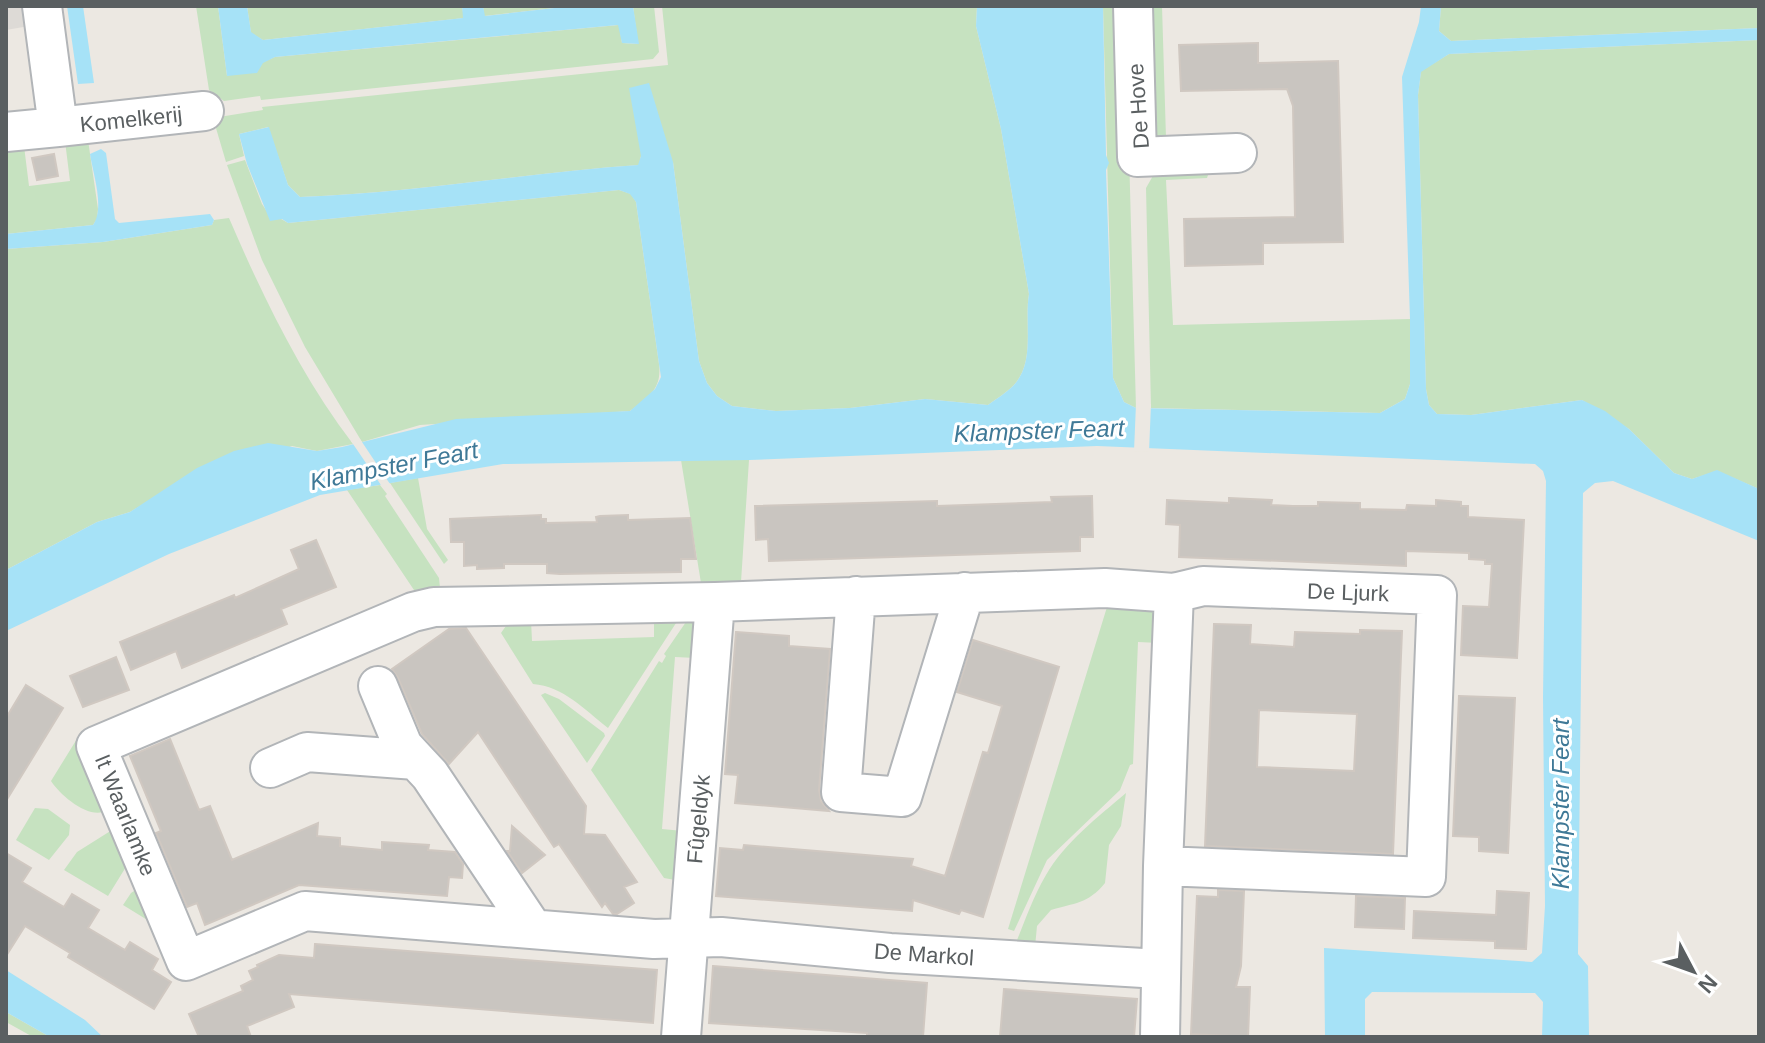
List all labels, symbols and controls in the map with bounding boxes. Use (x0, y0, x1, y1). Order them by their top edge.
street label: De Hove (1123, 62, 1154, 150)
street label: Komelkerij (79, 102, 183, 137)
water label: Klampster Feart (953, 414, 1126, 447)
water label: Klampster Feart (308, 436, 482, 495)
street label: De Ljurk (1307, 579, 1390, 606)
water label: Klampster Feart (1547, 717, 1574, 889)
street label: It Waarlamke (90, 751, 161, 880)
street label: Fûgeldyk (682, 773, 715, 865)
north arrow (1653, 931, 1733, 1011)
street label: De Markol (873, 939, 975, 970)
text: N (1693, 970, 1722, 998)

